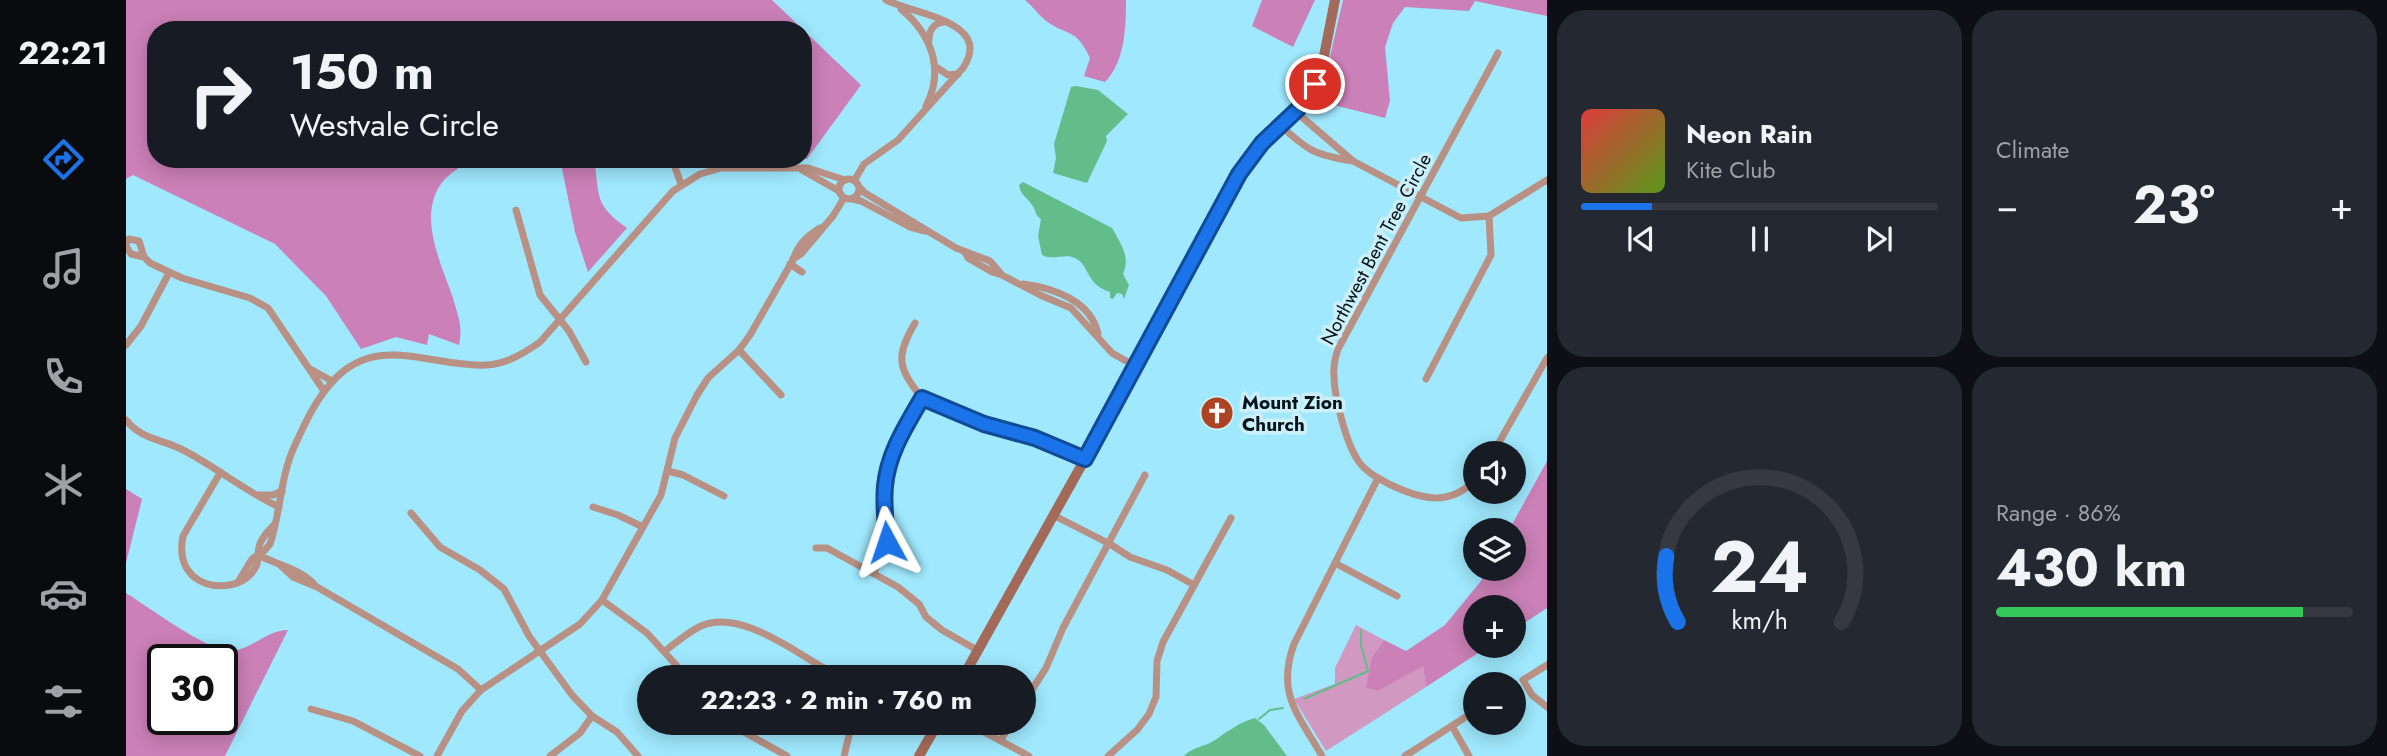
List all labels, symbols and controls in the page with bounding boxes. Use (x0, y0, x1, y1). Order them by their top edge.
text: 22:21 (18, 30, 108, 76)
text: 150 m (290, 37, 434, 107)
icon: right (175, 49, 266, 140)
pin (1285, 54, 1345, 114)
icon: arrive (1296, 65, 1334, 103)
text: Westvale Circle (290, 102, 499, 148)
text: Neon Rain (1686, 115, 1813, 153)
text: Climate (1996, 133, 2069, 167)
icon: directions (39, 135, 88, 184)
street label: Northwest Bent Tree Circle (1314, 148, 1438, 349)
text: Kite Club (1686, 153, 1775, 187)
text: 23° (2133, 167, 2215, 243)
text: − (1996, 178, 2018, 233)
text: + (2330, 178, 2353, 233)
icon: previous (1622, 220, 1660, 258)
icon: pause (1741, 220, 1779, 258)
icon: next (1860, 220, 1898, 258)
icon: music (39, 244, 88, 293)
icon: phone (39, 352, 88, 401)
place label: Mount Zion Church (1242, 389, 1343, 438)
church icon: Mount Zion Church (1198, 394, 1236, 432)
map controls (1463, 441, 1526, 735)
button: sound (1463, 441, 1526, 504)
icon: climate (39, 460, 88, 509)
text: Range · 86% (1996, 496, 2121, 530)
position arrow (850, 505, 924, 579)
text: 24 (1710, 515, 1809, 620)
button: layers (1463, 518, 1526, 581)
text: 430 km (1996, 530, 2187, 606)
icon: car (39, 569, 88, 618)
button: + (1463, 595, 1526, 658)
text: km/h (1731, 602, 1788, 638)
speed limit sign: 30 (147, 644, 238, 735)
button: − (1463, 672, 1526, 735)
icon: filters (39, 677, 88, 726)
text: 22:23 · 2 min · 760 m (701, 681, 972, 719)

